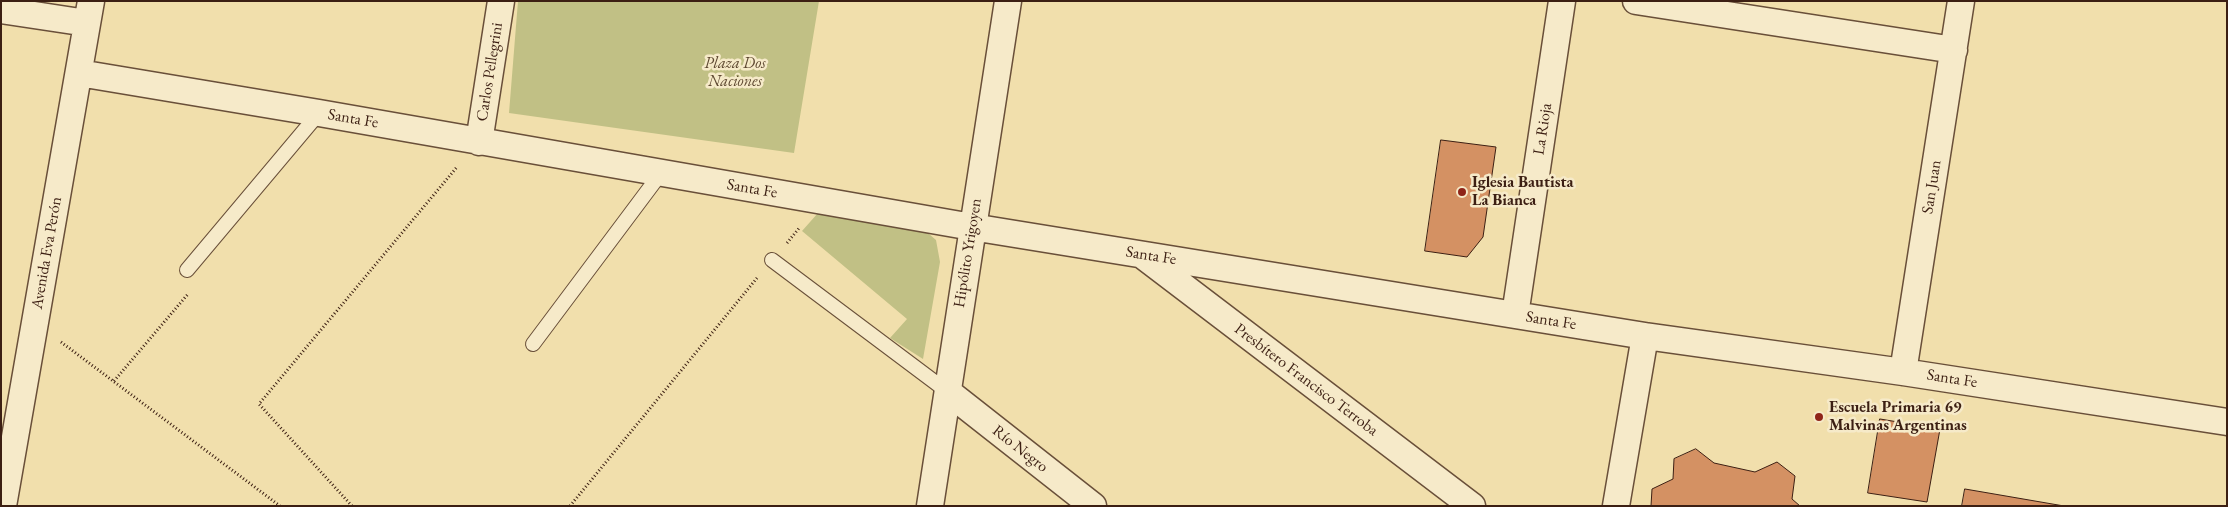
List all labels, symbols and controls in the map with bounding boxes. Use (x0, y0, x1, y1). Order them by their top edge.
street label: Carlos Pellegrini (473, 21, 507, 123)
park label: Plaza Dos Naciones (704, 54, 766, 92)
street label: La Rioja (1529, 102, 1557, 156)
street label: Santa Fe (326, 105, 380, 133)
street label: San Juan (1918, 159, 1946, 215)
place label: Iglesia Bautista La Bianca (1472, 173, 1573, 211)
street label: Santa Fe (725, 175, 779, 203)
marker: Iglesia Bautista La Bianca (1456, 186, 1468, 198)
street label: Avenida Eva Perón (28, 195, 66, 311)
street label: Hipólito Yrigoyen (950, 197, 986, 309)
street label: Santa Fe (1124, 243, 1178, 269)
street label: Santa Fe (1524, 308, 1578, 334)
street label: Presbítero Francisco Terroba (1230, 320, 1382, 440)
street label: Santa Fe (1925, 366, 1979, 392)
place label: Escuela Primaria 69 Malvinas Argentinas (1829, 398, 1967, 436)
marker: Escuela Primaria 69 Malvinas Argentinas (1813, 411, 1825, 423)
street label: Río Negro (988, 421, 1052, 477)

